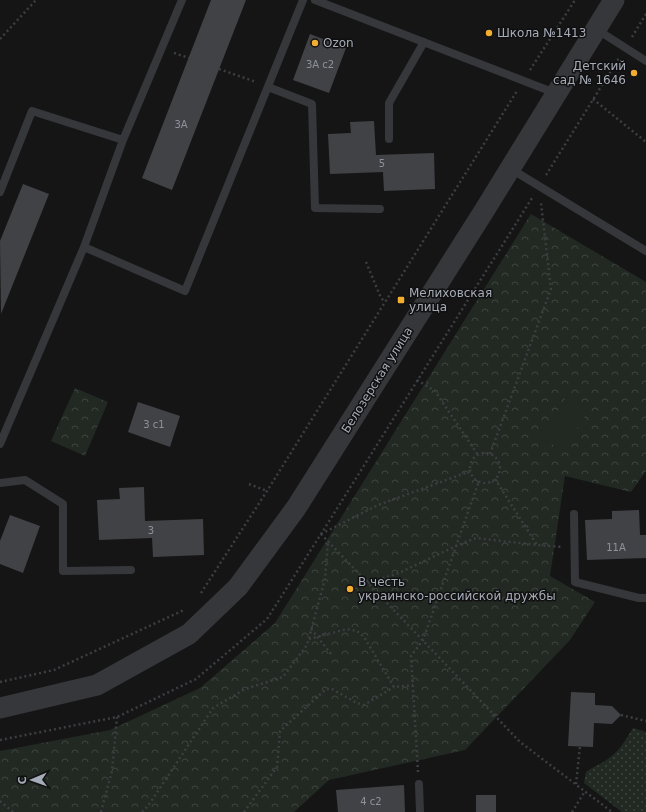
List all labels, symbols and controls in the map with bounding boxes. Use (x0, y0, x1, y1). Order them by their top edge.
place label: Школа №1413 (497, 26, 586, 40)
marker: Школа №1413 (484, 28, 494, 38)
place label: Ozon (323, 36, 354, 50)
marker: Ozon (310, 38, 320, 48)
house number: 3А с2 (306, 59, 334, 70)
place label: Детский сад № 1646 (553, 59, 626, 87)
marker: Детский сад № 1646 (629, 68, 639, 78)
house number: 3А (174, 119, 188, 130)
house number: 5 (379, 158, 385, 169)
place label: Мелиховская улица (409, 286, 492, 314)
marker: Мелиховская улица (396, 295, 406, 305)
street label: Белозерская улица (339, 324, 415, 436)
house number: 3 с1 (143, 419, 165, 430)
house number: 3 (148, 525, 154, 536)
house number: 11А (606, 542, 626, 553)
place label: В честь украинско-российской дружбы (358, 575, 556, 603)
marker: В честь украинско-российской дружбы (345, 584, 355, 594)
north arrow (12, 760, 52, 800)
text: С (16, 776, 29, 785)
house number: 4 с2 (360, 796, 382, 807)

